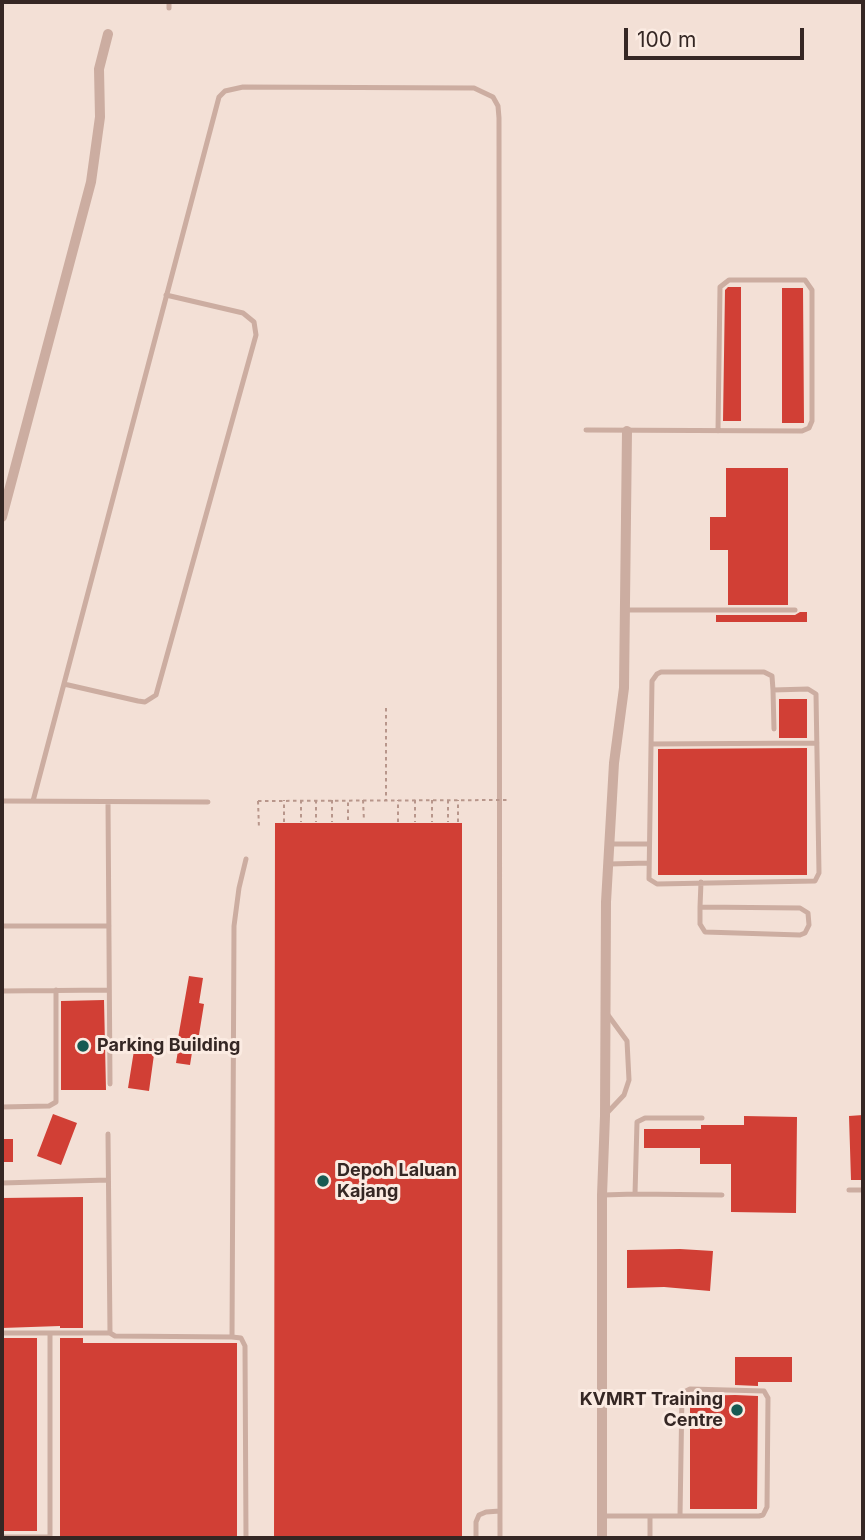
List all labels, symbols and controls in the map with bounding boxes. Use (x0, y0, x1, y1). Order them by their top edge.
scale bar (627, 14, 807, 58)
text: 100 m (637, 27, 696, 52)
place label: Parking Building (97, 1035, 240, 1057)
marker: Parking Building (75, 1038, 91, 1054)
place label: Depoh Laluan Kajang (337, 1160, 457, 1202)
marker: Depoh Laluan Kajang (315, 1173, 331, 1189)
place label: KVMRT Training Centre (580, 1389, 723, 1432)
marker: KVMRT Training Centre (729, 1402, 745, 1418)

